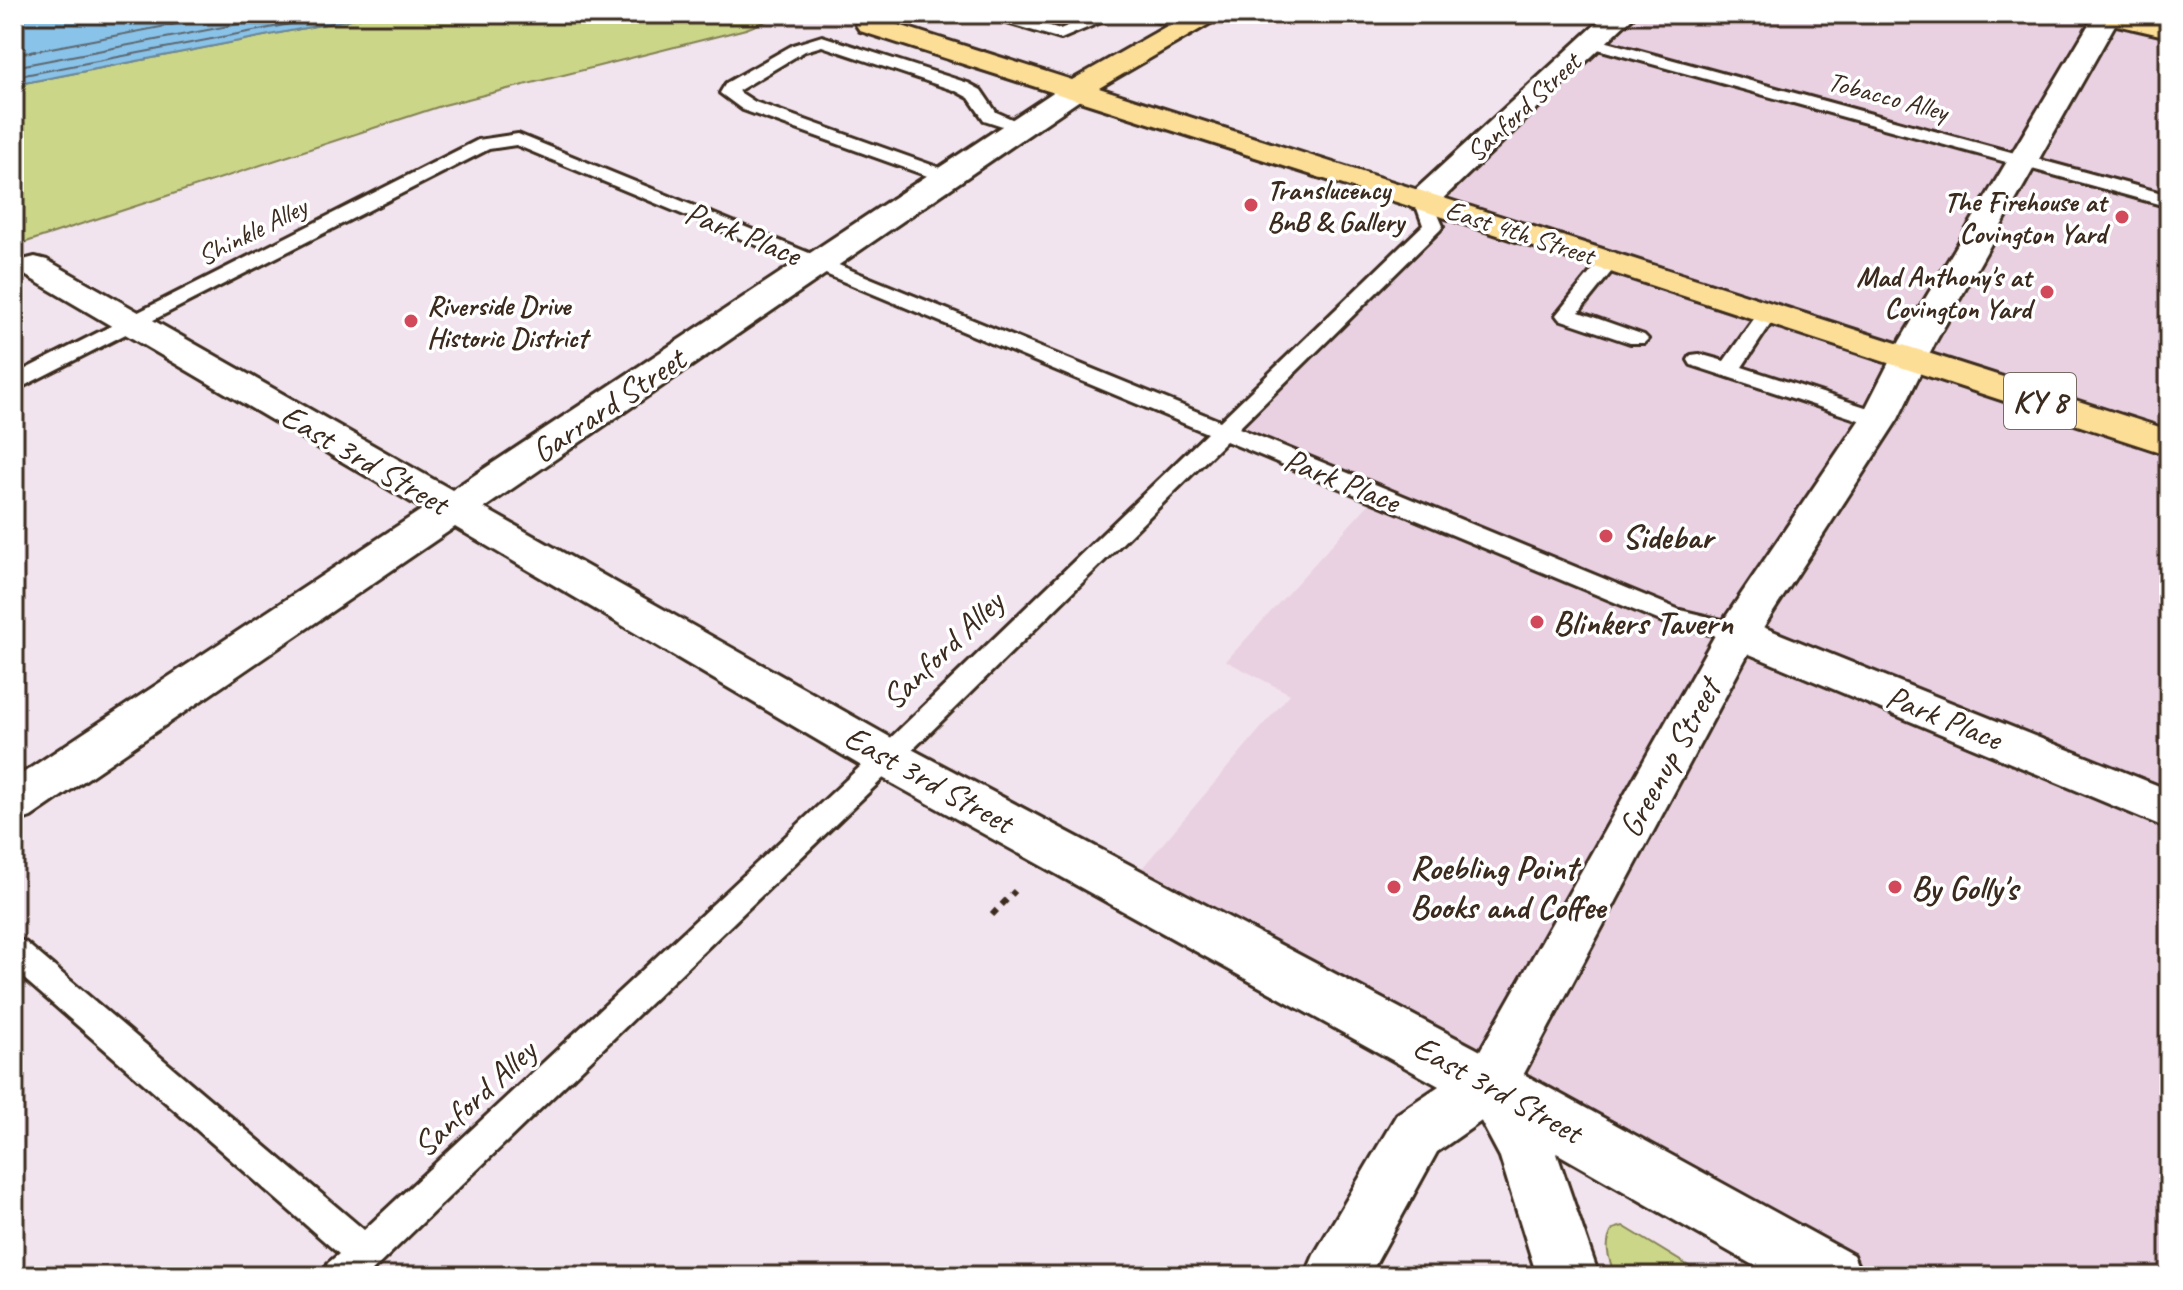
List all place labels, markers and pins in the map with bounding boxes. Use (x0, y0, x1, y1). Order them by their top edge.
place label: Translucency BnB & Gallery (1267, 172, 1406, 239)
place label: The Firehouse at Covington Yard (1944, 184, 2111, 251)
marker: Translucency BnB & Gallery (1242, 196, 1260, 214)
marker: The Firehouse at Covington Yard (2113, 208, 2131, 226)
place label: Mad Anthony's at Covington Yard (1856, 259, 2036, 326)
marker: Mad Anthony's at Covington Yard (2038, 283, 2056, 301)
place label: Riverside Drive Historic District (427, 288, 592, 355)
marker: Riverside Drive Historic District (402, 312, 420, 330)
place label: Sidebar (1622, 515, 1717, 558)
marker: Sidebar (1597, 527, 1615, 545)
place label: Blinkers Tavern (1553, 601, 1734, 644)
marker: Blinkers Tavern (1528, 613, 1546, 631)
place label: Roebling Point Books and Coffee (1410, 846, 1608, 928)
place label: By Golly's (1911, 866, 2021, 909)
marker: Roebling Point Books and Coffee (1385, 878, 1403, 896)
marker: By Golly's (1886, 878, 1904, 896)

